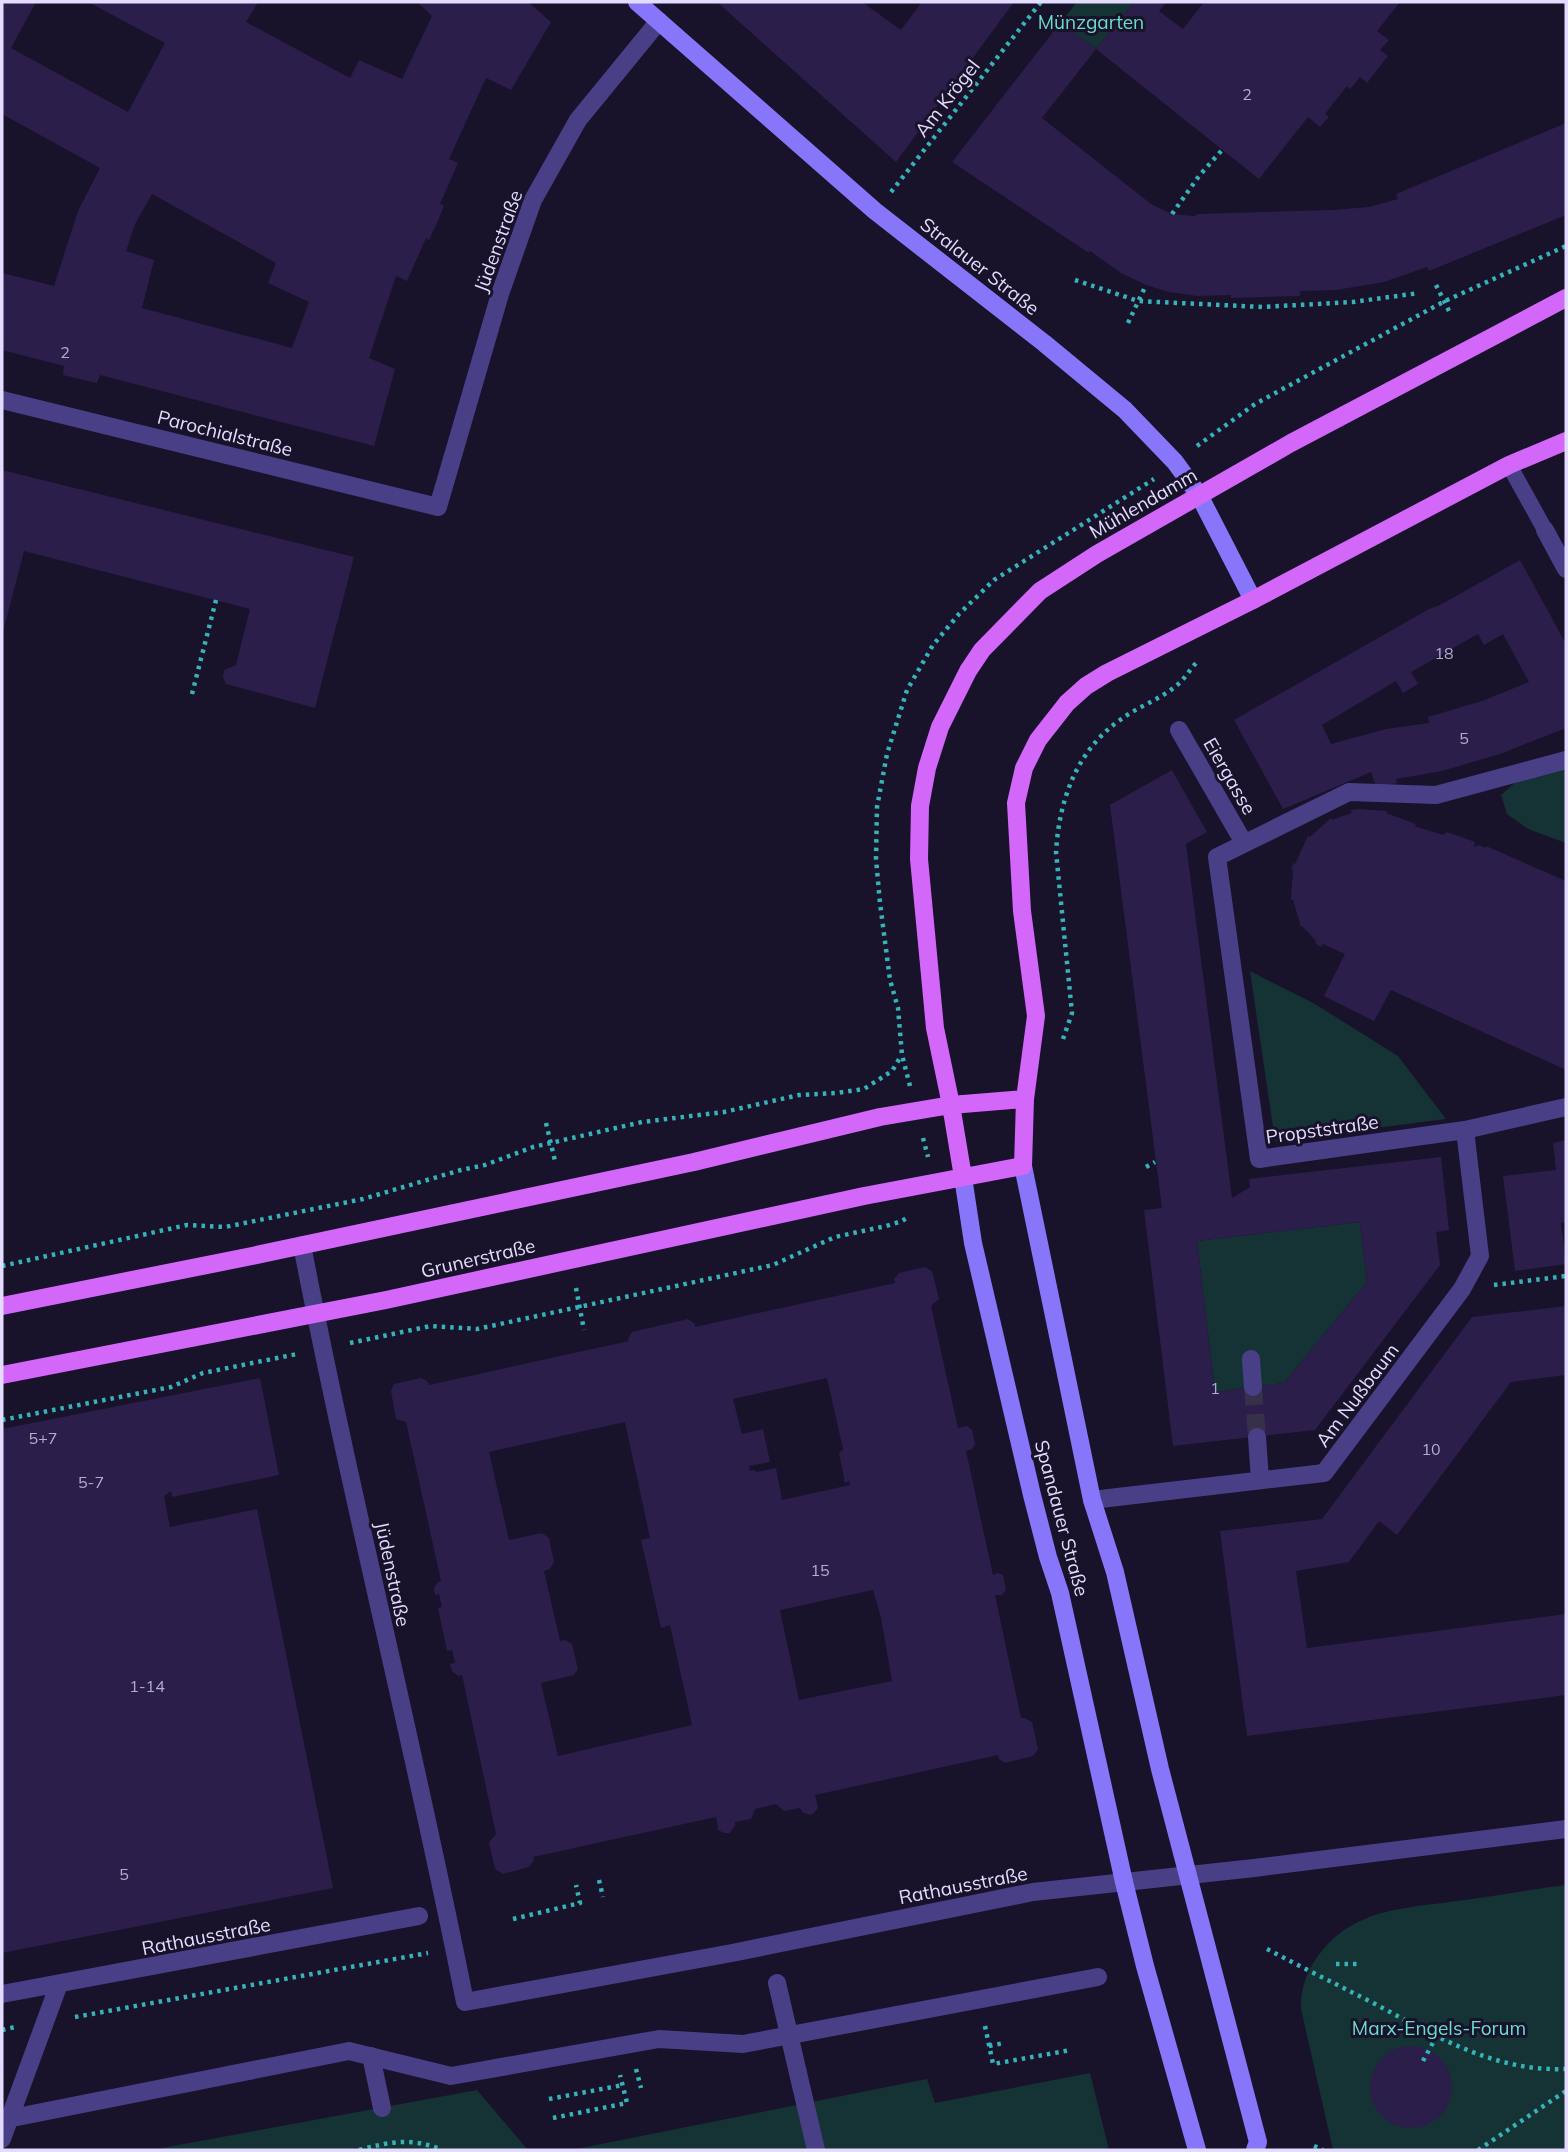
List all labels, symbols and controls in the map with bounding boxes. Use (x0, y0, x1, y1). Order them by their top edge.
park label: Münzgarten (1038, 10, 1144, 34)
street label: Am Krögel (909, 55, 985, 141)
house number: 2 (1242, 84, 1252, 104)
street label: Jüdenstraße (468, 187, 528, 295)
street label: Stralauer Straße (916, 212, 1044, 320)
house number: 2 (60, 342, 70, 362)
street label: Parochialstraße (155, 405, 295, 461)
street label: Mühlendamm (1085, 462, 1201, 544)
house number: 18 (1434, 643, 1454, 663)
house number: 5 (1459, 728, 1469, 748)
street label: Eiergasse (1198, 733, 1262, 819)
street label: Propststraße (1264, 1109, 1380, 1149)
street label: Grunerstraße (418, 1233, 538, 1283)
street label: Am Nußbaum (1310, 1339, 1404, 1451)
house number: 1 (1210, 1378, 1220, 1398)
house number: 5+7 (29, 1428, 57, 1448)
street label: Spandauer Straße (1030, 1437, 1094, 1599)
house number: 10 (1421, 1439, 1441, 1459)
house number: 5-7 (78, 1472, 104, 1492)
street label: Jüdenstraße (370, 1519, 416, 1629)
house number: 15 (810, 1560, 830, 1580)
house number: 1-14 (129, 1676, 165, 1696)
street label: Rathausstraße (897, 1861, 1029, 1909)
house number: 5 (119, 1864, 129, 1884)
street label: Rathausstraße (140, 1912, 272, 1960)
park label: Marx-Engels-Forum (1352, 2016, 1526, 2040)

